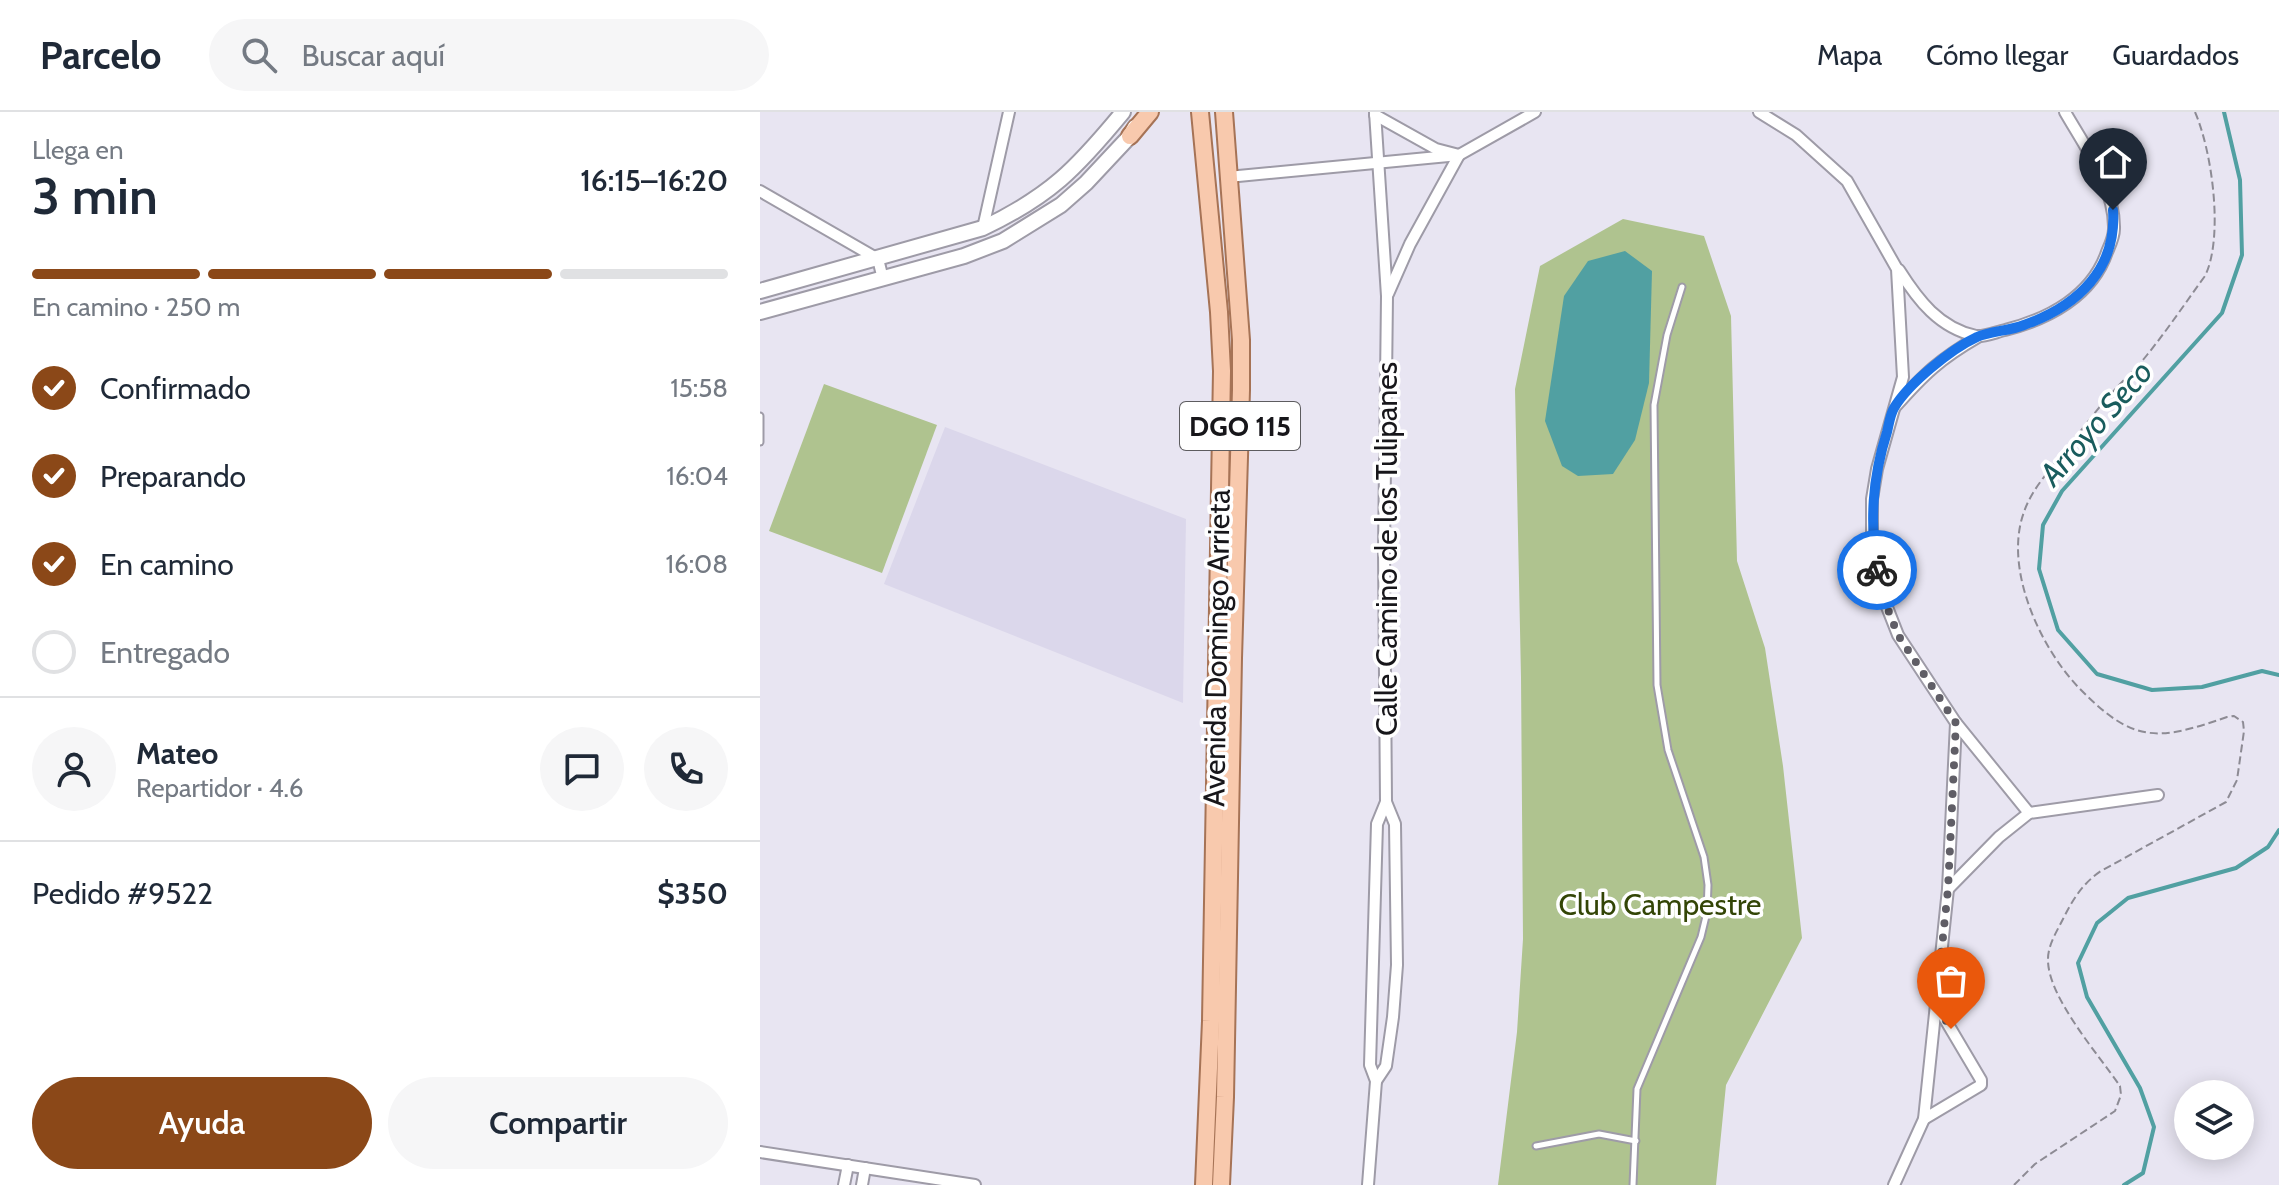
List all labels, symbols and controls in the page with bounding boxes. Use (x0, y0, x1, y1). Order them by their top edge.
search box (209, 19, 769, 91)
text: Parcelo (40, 32, 161, 79)
icon: search (237, 33, 281, 77)
text: Buscar aquí (301, 37, 445, 74)
text: Mapa (1817, 38, 1882, 72)
text: Cómo llegar (1926, 38, 2068, 72)
text: Guardados (2112, 38, 2239, 72)
pin (2079, 128, 2147, 210)
text: Llega en (32, 134, 123, 166)
icon: home (2091, 140, 2135, 184)
text: 16:15–16:20 (580, 162, 728, 199)
text: 3 min (32, 164, 158, 227)
text: En camino · 250 m (32, 291, 240, 323)
water label: Arroyo Seco (2029, 352, 2160, 495)
street label: Calle Camino de los Tulipanes (1368, 362, 1405, 736)
icon: check (32, 366, 76, 410)
text: Confirmado (100, 370, 251, 407)
text: 15:58 (670, 372, 728, 404)
road number: DGO 115 (1180, 402, 1300, 450)
icon: check (32, 454, 76, 498)
text: Preparando (100, 458, 246, 495)
text: 16:04 (666, 460, 728, 492)
street label: Avenida Domingo Arrieta (1195, 488, 1238, 807)
courier (1837, 530, 1917, 610)
icon: check (32, 542, 76, 586)
text: En camino (100, 546, 234, 583)
text: 16:08 (665, 548, 728, 580)
icon: bike (1855, 548, 1899, 592)
text: Entregado (100, 634, 230, 671)
button: person (32, 727, 116, 811)
button: chat (540, 727, 624, 811)
button: phone (644, 727, 728, 811)
text: Mateo (136, 735, 218, 772)
text: Repartidor · 4.6 (136, 772, 304, 804)
text: Pedido #9522 (32, 875, 213, 912)
text: $350 (657, 875, 728, 912)
park label: Club Campestre (1559, 886, 1761, 923)
pin (1917, 947, 1985, 1029)
icon: bag (1929, 959, 1973, 1003)
button: Ayuda (32, 1077, 372, 1169)
button: Compartir (388, 1077, 728, 1169)
map controls (2174, 1080, 2254, 1160)
button: layers (2174, 1080, 2254, 1160)

